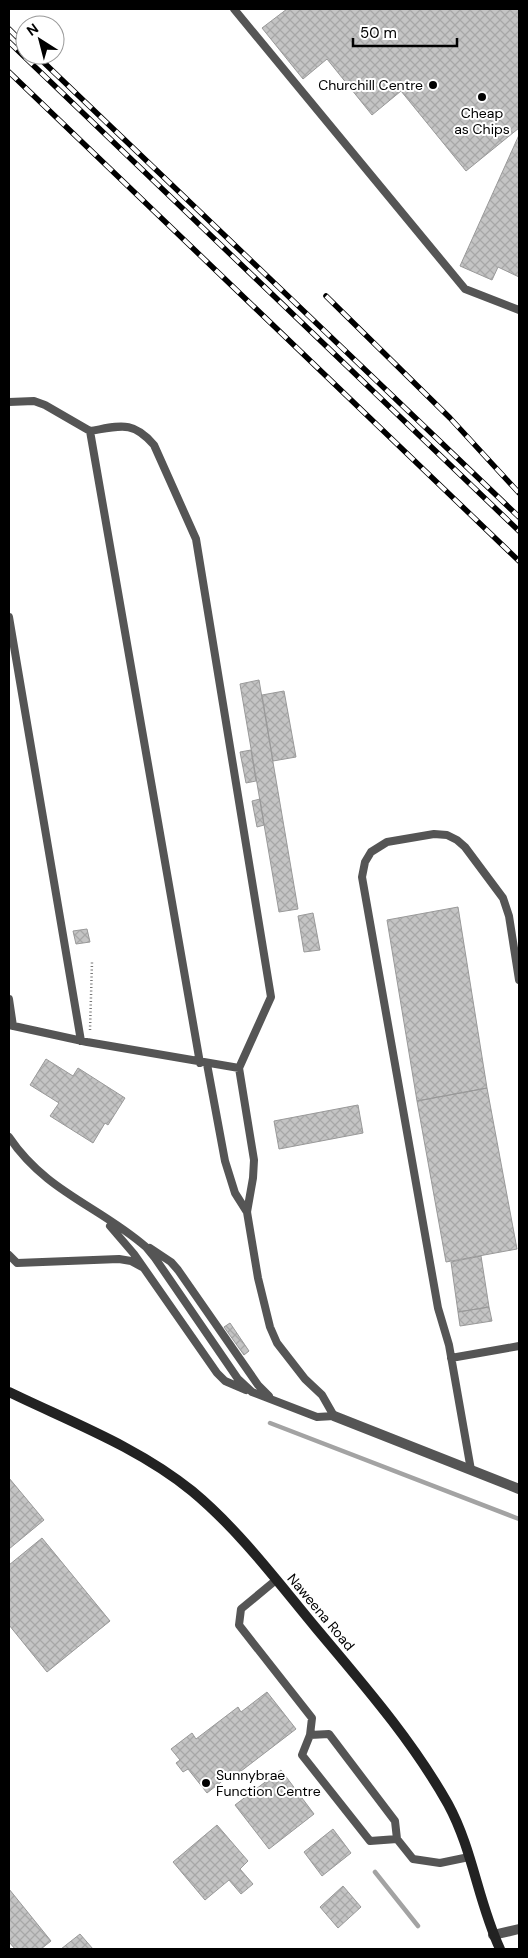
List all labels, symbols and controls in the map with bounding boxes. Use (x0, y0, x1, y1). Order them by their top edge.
north arrow (15, 15, 65, 65)
scale bar (353, 15, 457, 47)
text: N (23, 19, 42, 40)
text: 50 m (360, 23, 397, 43)
place label: Churchill Centre (318, 76, 423, 94)
marker: Churchill Centre (427, 79, 439, 91)
marker: Cheap as Chips (476, 91, 488, 103)
place label: Cheap as Chips (454, 104, 510, 138)
street label: Naweena Road (283, 1570, 359, 1654)
place label: Sunnybrae Function Centre (216, 1766, 321, 1800)
marker: Sunnybrae Function Centre (200, 1777, 212, 1789)

